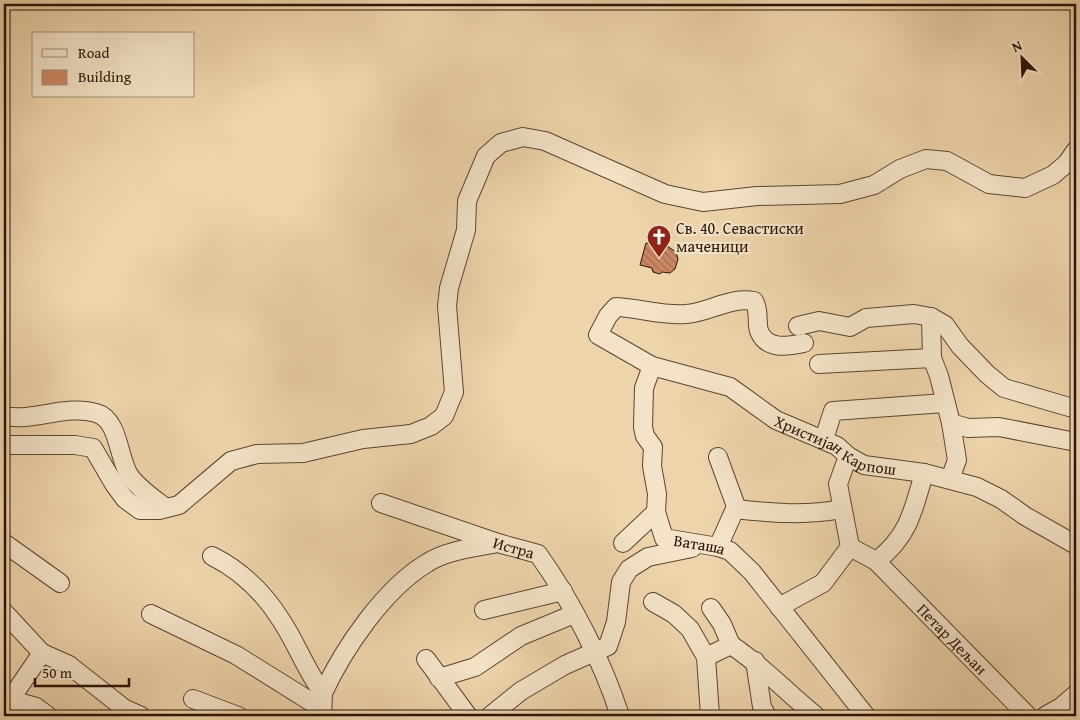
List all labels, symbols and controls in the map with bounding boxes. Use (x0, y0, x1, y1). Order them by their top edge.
legend (32, 32, 195, 98)
north arrow (998, 32, 1048, 82)
text: N (1008, 35, 1026, 57)
text: Road (78, 42, 109, 63)
text: Building (78, 66, 132, 87)
place label: Св. 40. Севастиски маченици (676, 216, 804, 258)
church icon: Св. 40. Севастиски маченици (646, 224, 672, 258)
street label: Христијан Карпош (771, 409, 898, 481)
street label: Ваташа (672, 528, 729, 561)
street label: Истра (490, 530, 537, 565)
street label: Петар Дељан (912, 598, 993, 680)
scale bar (35, 655, 129, 687)
text: 50 m (42, 662, 73, 683)

